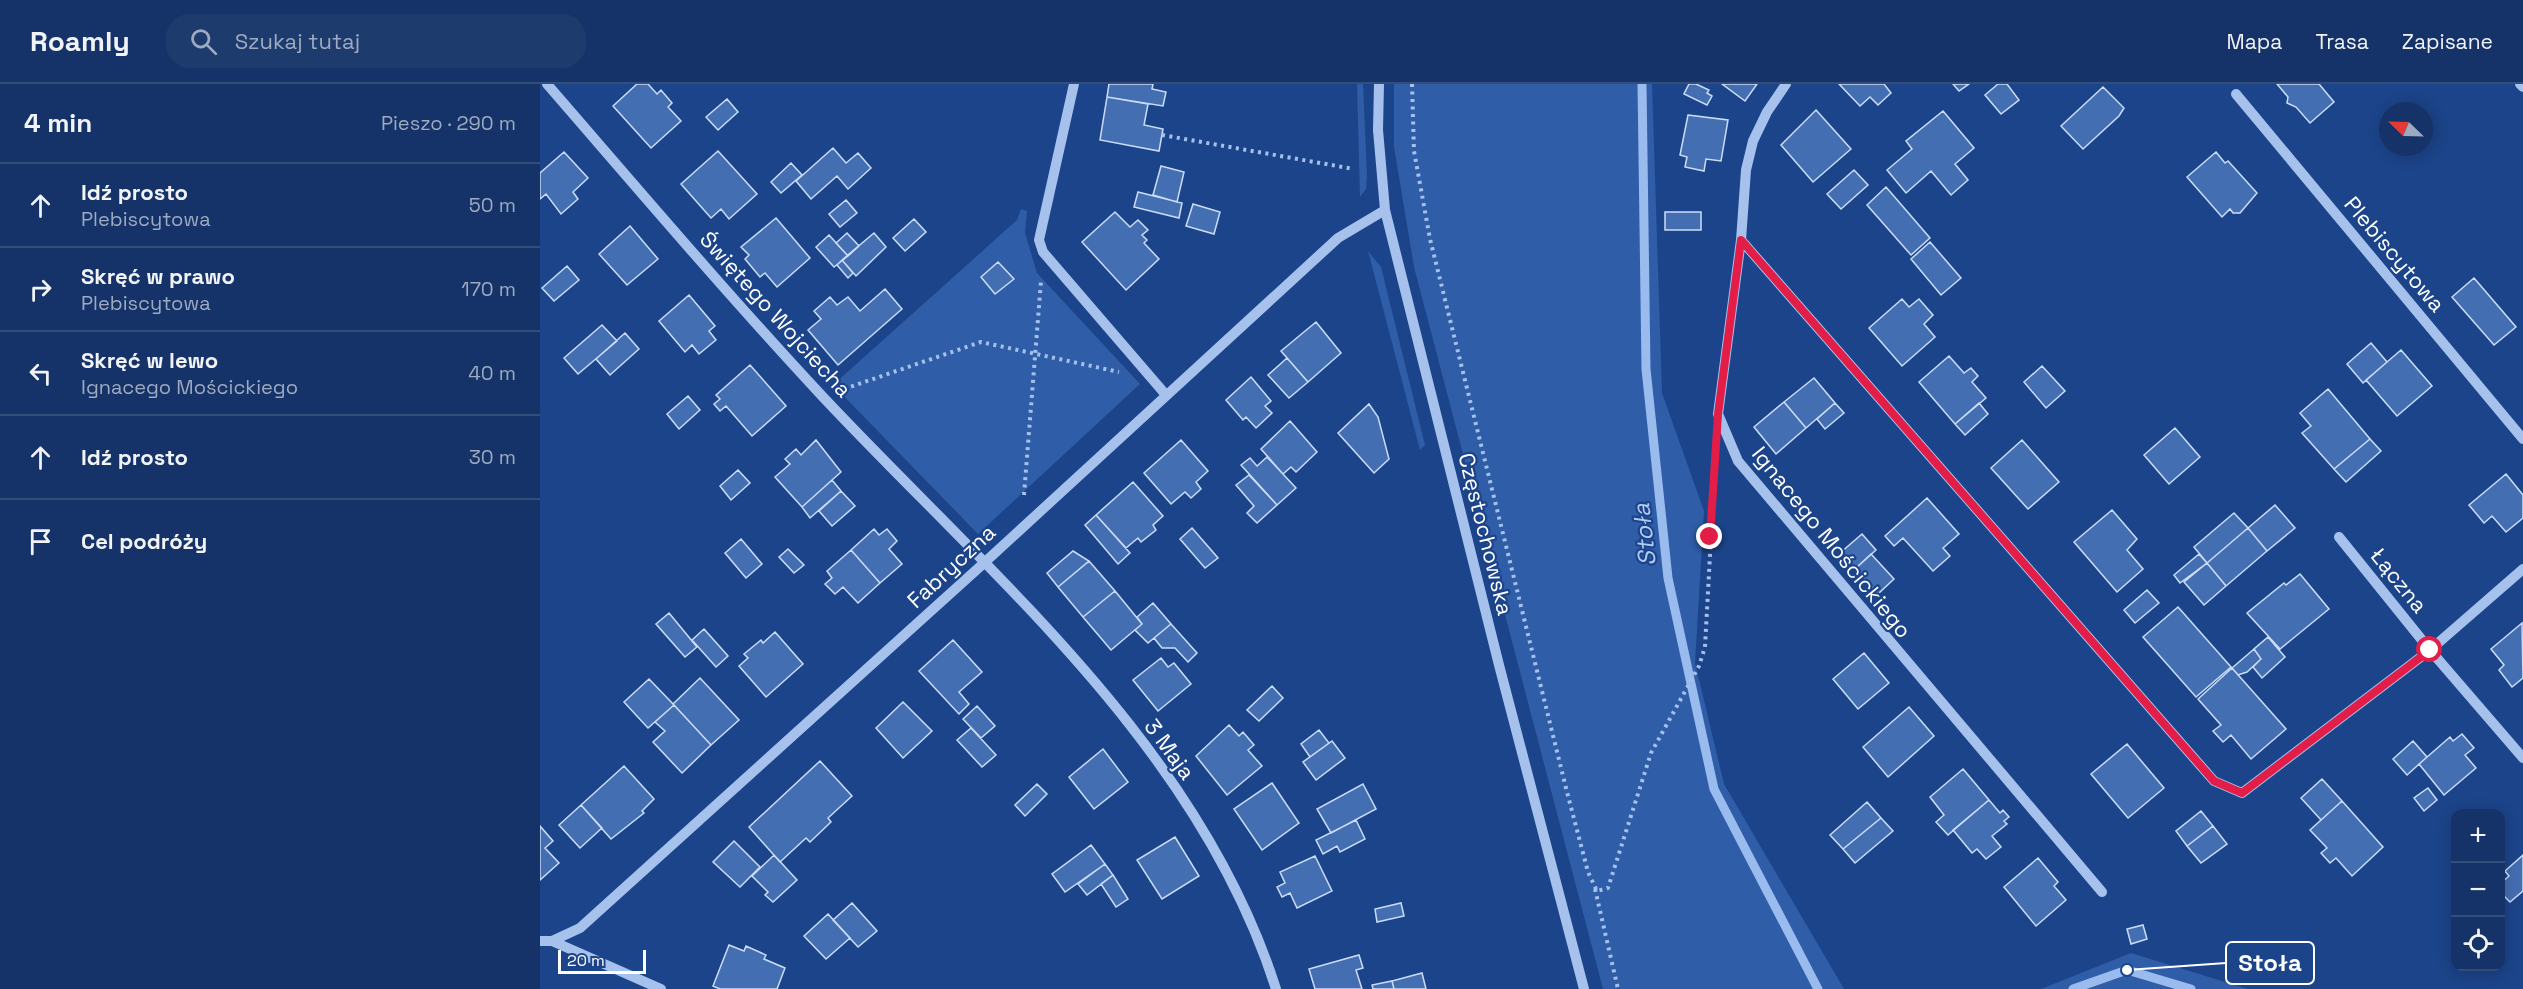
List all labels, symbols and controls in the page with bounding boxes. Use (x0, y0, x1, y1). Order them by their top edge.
search box (166, 14, 586, 68)
text: Roamly (30, 23, 130, 59)
icon: search (187, 25, 220, 58)
text: Szukaj tutaj (235, 27, 360, 55)
text: Mapa (2227, 28, 2282, 55)
text: Trasa (2315, 28, 2369, 55)
text: Zapisane (2402, 28, 2493, 55)
north arrow (2379, 102, 2433, 156)
text: 4 min (24, 106, 92, 140)
text: Pieszo · 290 m (381, 110, 516, 136)
text: Idź prosto (81, 178, 188, 206)
icon: ahead (24, 189, 57, 222)
street label: Plebiscytowa (2338, 190, 2452, 318)
text: 50 m (469, 192, 516, 218)
text: Plebiscytowa (81, 206, 211, 232)
street label: Świętego Wojciecha (694, 225, 858, 403)
text: Skręć w prawo (81, 262, 235, 290)
icon: right (24, 273, 57, 306)
text: 170 m (461, 276, 516, 302)
text: Plebiscytowa (81, 290, 211, 316)
text: Skręć w lewo (81, 346, 218, 374)
icon: left (24, 357, 57, 390)
text: 40 m (468, 360, 516, 386)
text: Ignacego Mościckiego (81, 374, 298, 400)
street label: Ignacego Mościckiego (1746, 440, 1918, 644)
icon: ahead (24, 441, 57, 474)
text: Idź prosto (81, 443, 188, 471)
text: 30 m (469, 444, 516, 470)
street label: Częstochowska (1452, 450, 1520, 618)
water label: Stoła (1625, 502, 1663, 568)
street label: Fabryczna (901, 518, 1001, 614)
route end (1696, 523, 1722, 549)
icon: arrive (24, 525, 57, 558)
text: Cel podróży (81, 527, 207, 555)
street label: Łączna (2364, 542, 2434, 619)
route start (2416, 636, 2442, 662)
street label: 3 Maja (1138, 713, 1202, 785)
map controls (2451, 809, 2505, 971)
button: + (2451, 809, 2505, 863)
button: − (2451, 863, 2505, 917)
button: locate (2451, 917, 2505, 971)
callout: Stoła (2226, 942, 2314, 984)
scale bar (558, 947, 646, 974)
text: Stoła (2238, 947, 2302, 978)
text: 20 m (567, 950, 605, 971)

